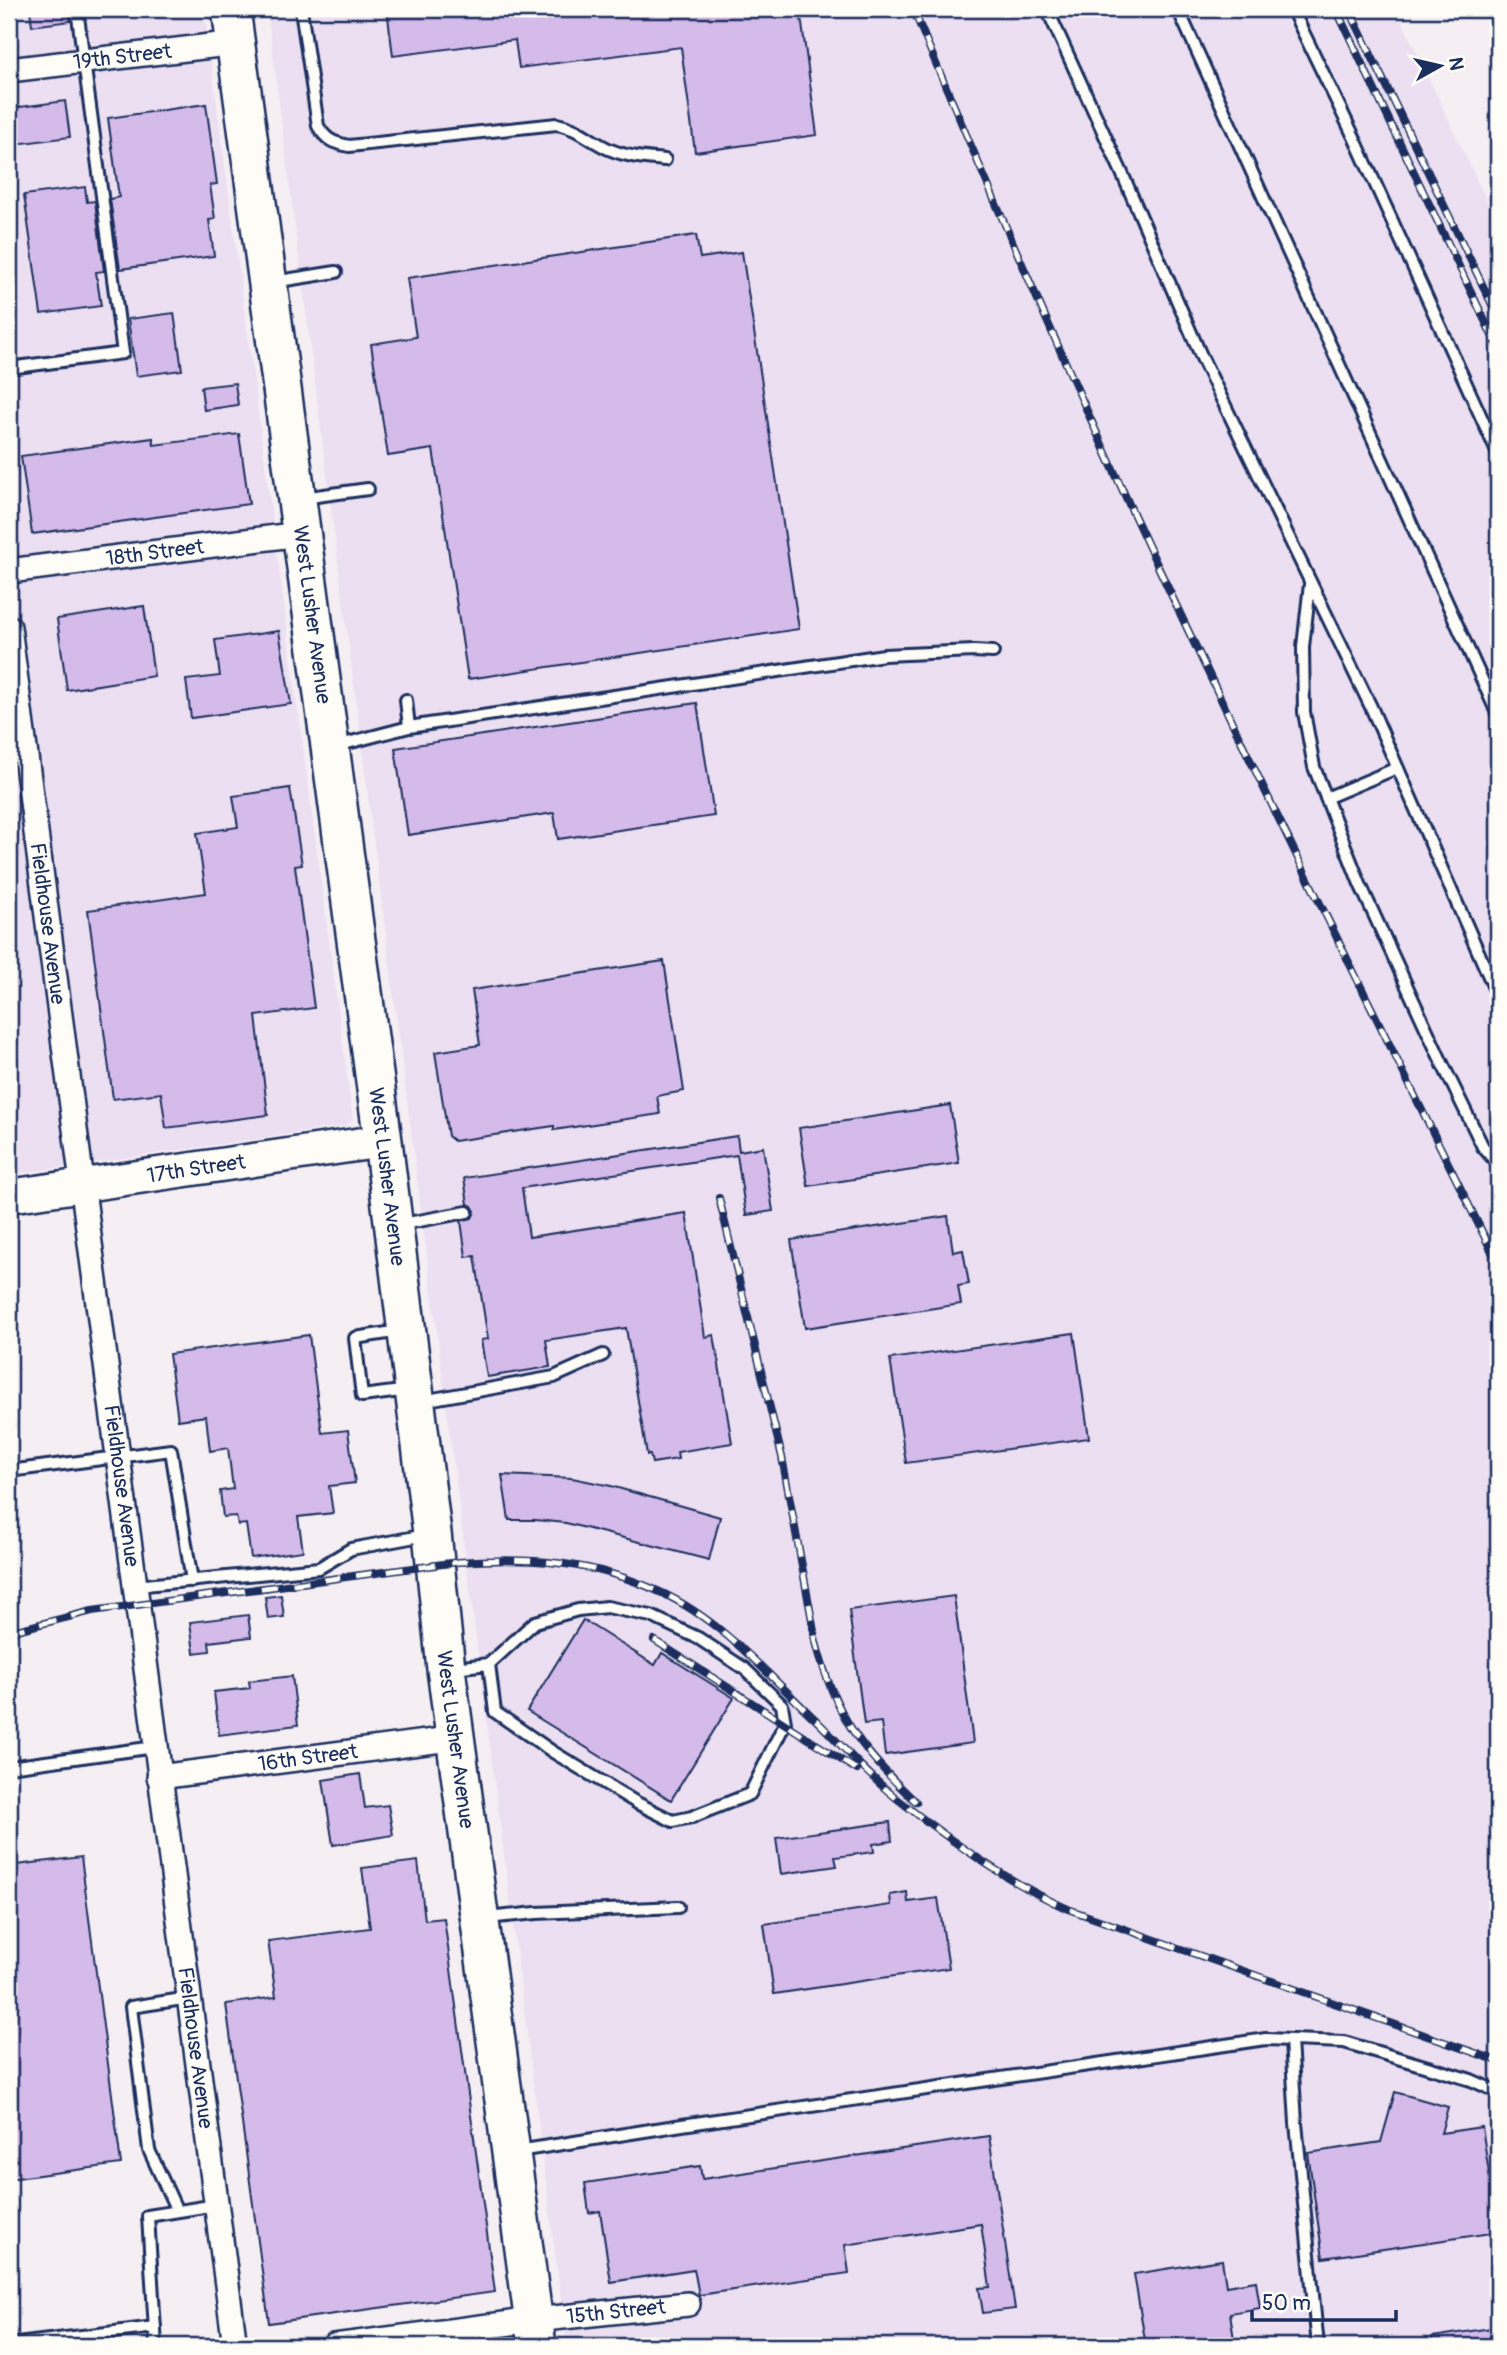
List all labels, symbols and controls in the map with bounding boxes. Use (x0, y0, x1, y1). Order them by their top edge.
north arrow (1406, 32, 1476, 102)
street label: 19th Street (72, 38, 173, 76)
text: N (1443, 56, 1469, 72)
street label: West Lusher Avenue (286, 524, 337, 706)
street label: 18th Street (104, 533, 206, 573)
street label: Fieldhouse Avenue (23, 841, 72, 1007)
street label: West Lusher Avenue (362, 1086, 412, 1268)
street label: 17th Street (145, 1148, 248, 1190)
street label: Fieldhouse Avenue (97, 1403, 145, 1569)
street label: West Lusher Avenue (430, 1649, 480, 1831)
street label: 16th Street (256, 1738, 360, 1778)
street label: Fieldhouse Avenue (171, 1965, 219, 2131)
scale bar (1252, 2278, 1395, 2322)
text: 50 m (1262, 2290, 1311, 2317)
street label: 15th Street (565, 2293, 667, 2331)

